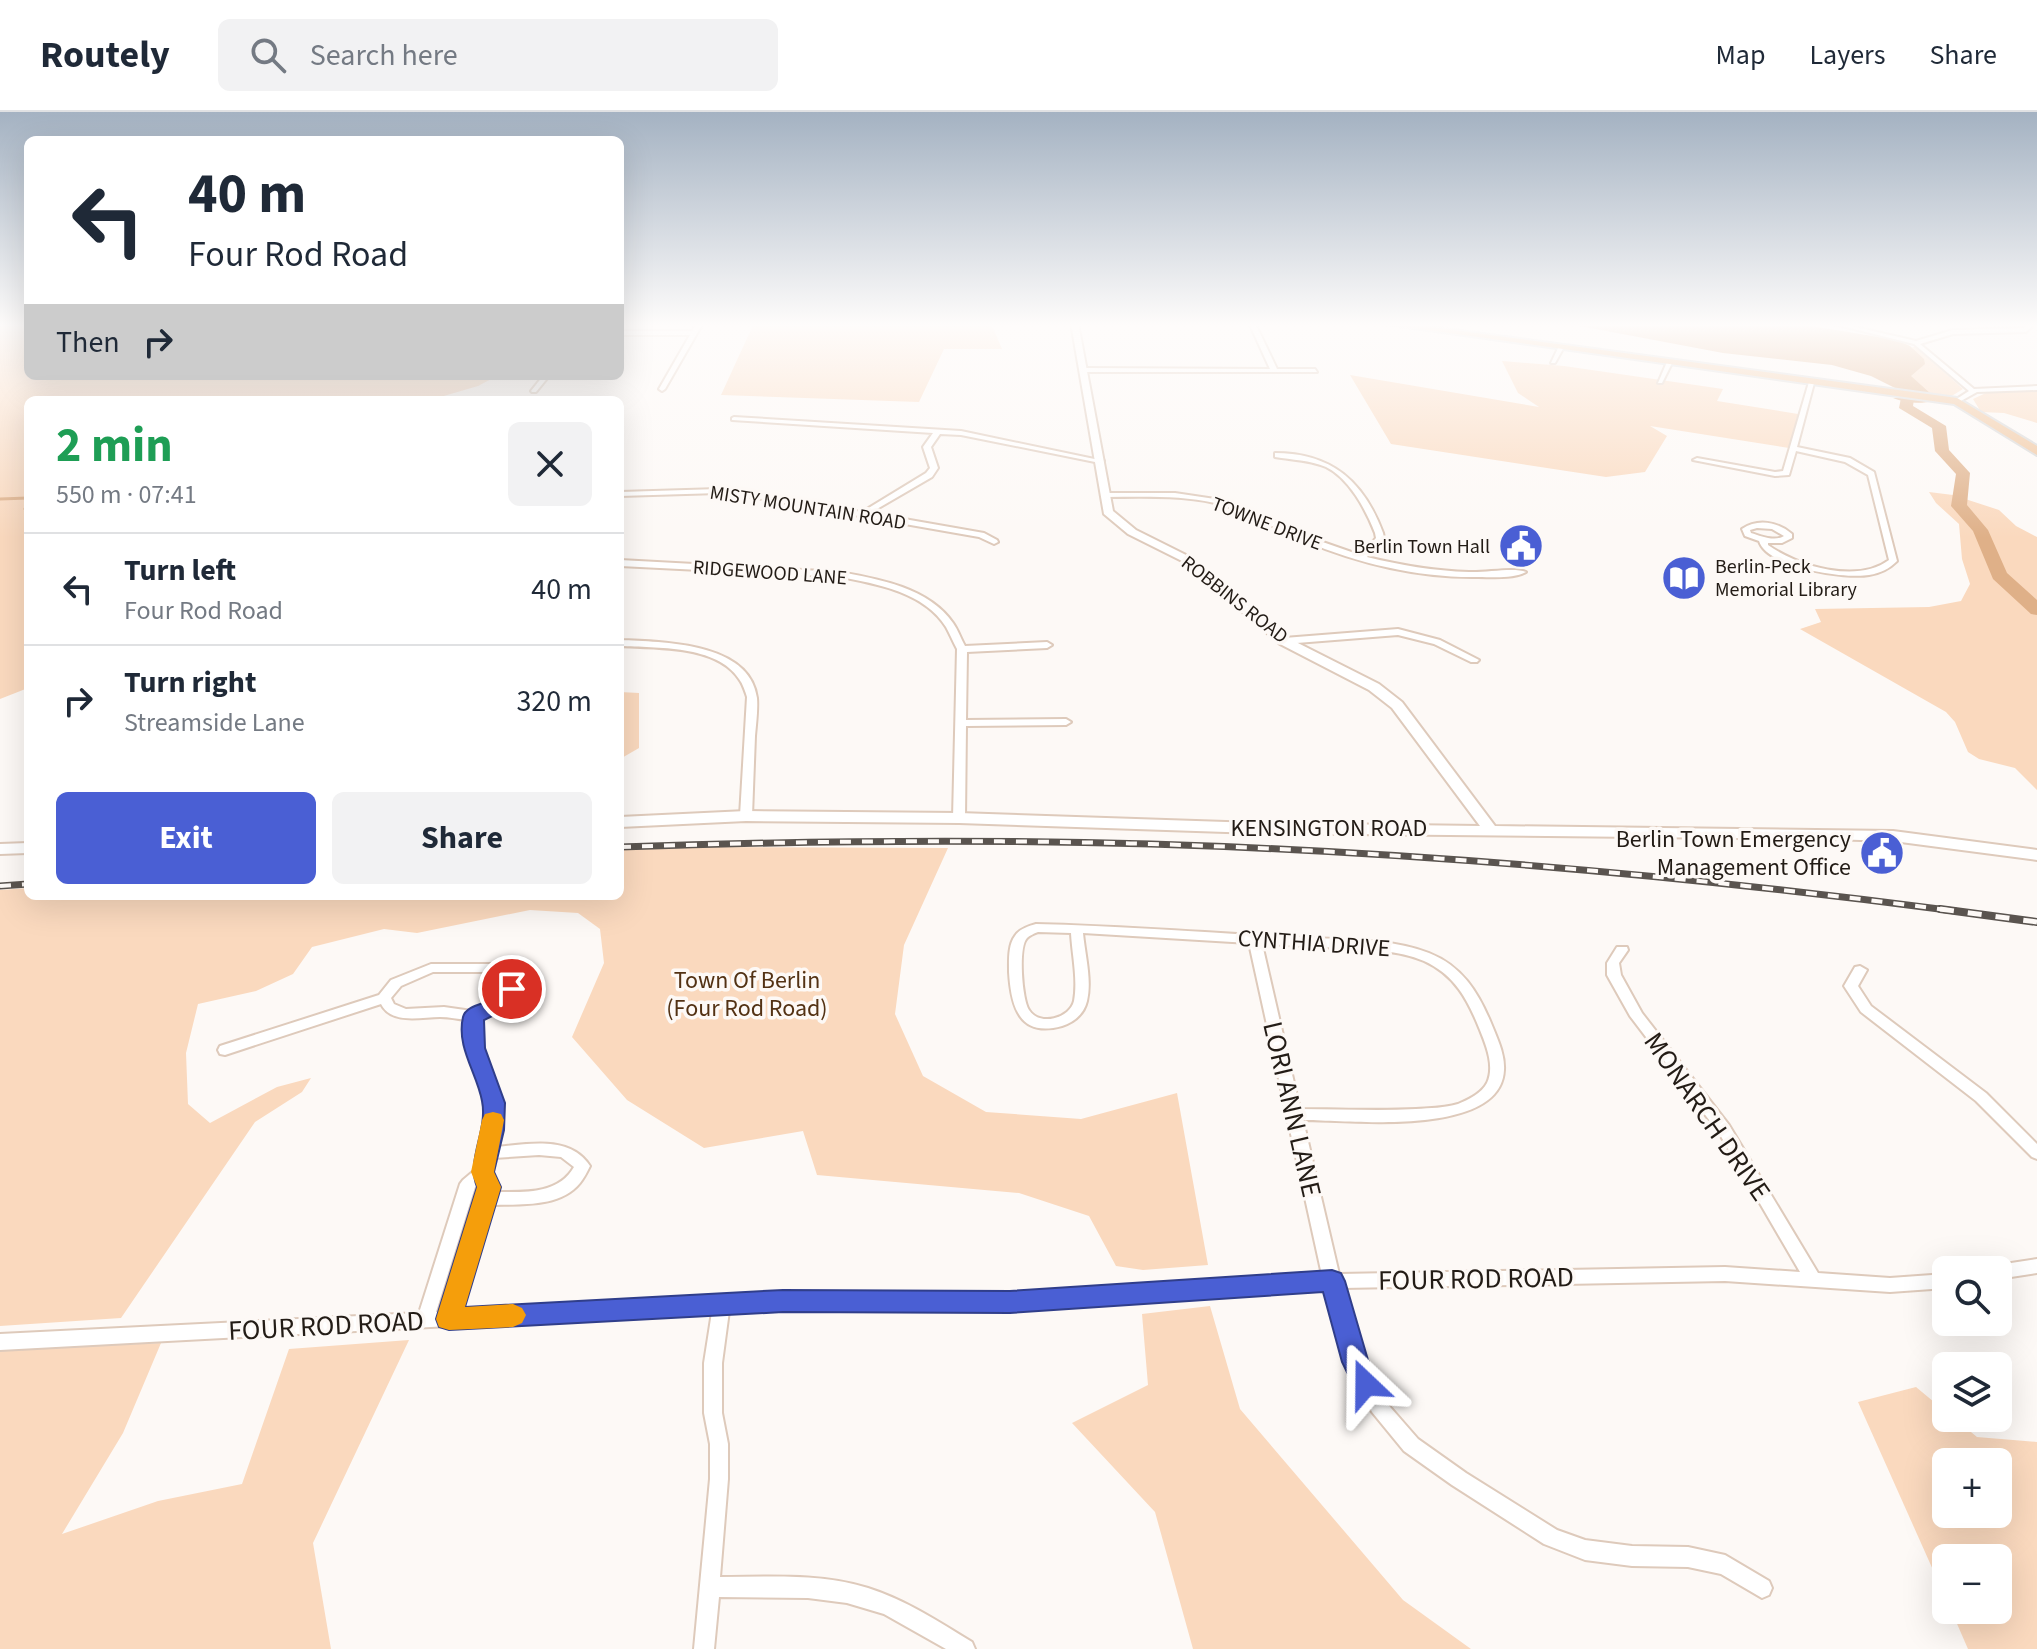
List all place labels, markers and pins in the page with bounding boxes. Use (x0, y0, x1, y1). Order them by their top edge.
public building icon: Berlin Town Hall (1497, 522, 1545, 570)
place label: Berlin Town Hall (1354, 533, 1490, 561)
place label: Berlin-Peck Memorial Library (1715, 553, 1858, 604)
library icon: Berlin-Peck Memorial Library (1660, 554, 1708, 602)
place label: Berlin Town Emergency Management Office (1616, 822, 1851, 885)
public building icon: Berlin Town Emergency Management Office (1858, 829, 1906, 877)
pin (478, 955, 546, 1023)

